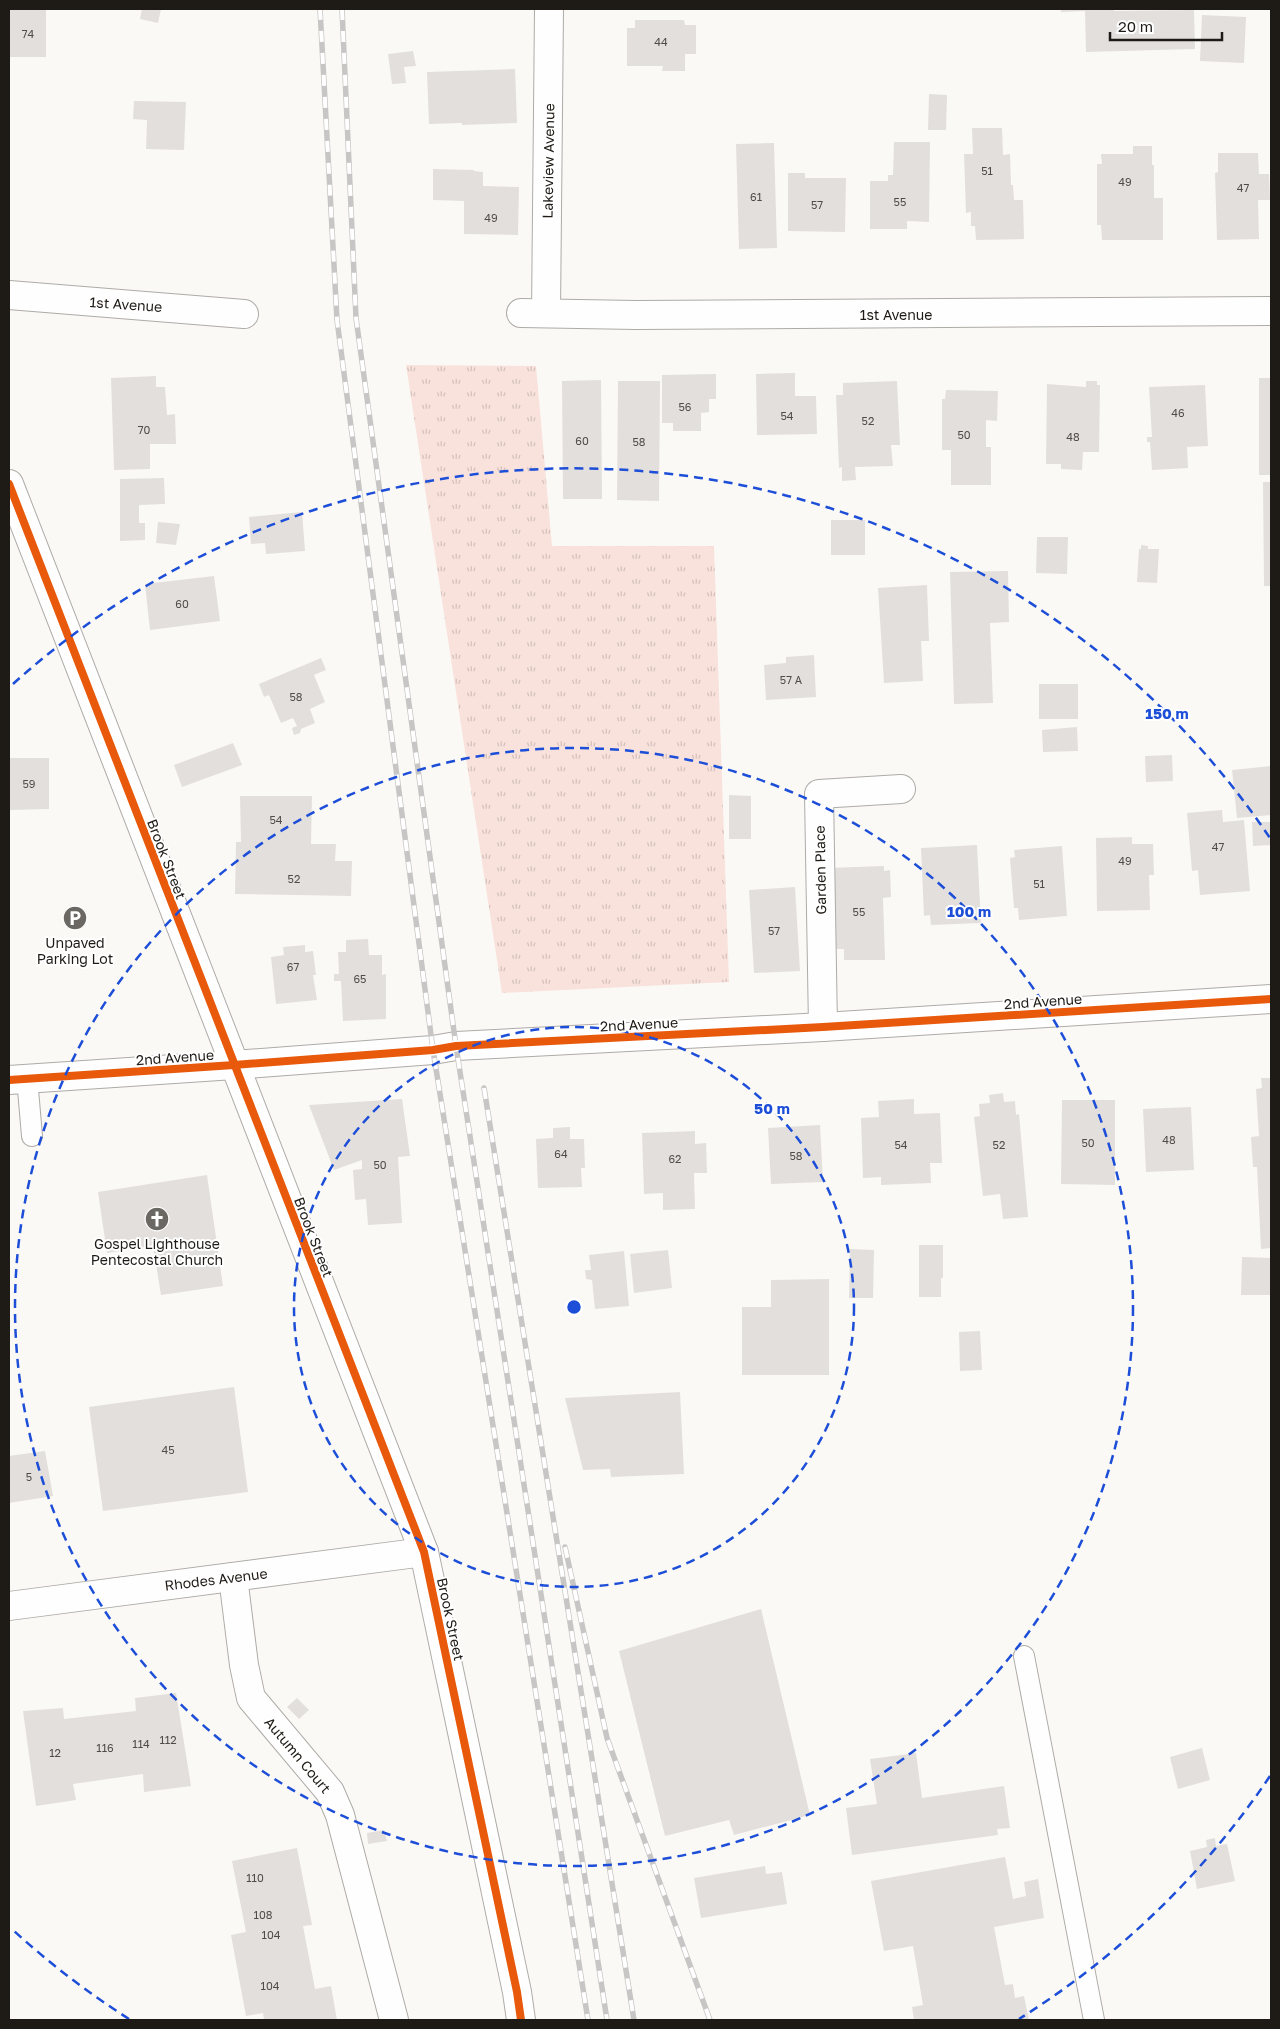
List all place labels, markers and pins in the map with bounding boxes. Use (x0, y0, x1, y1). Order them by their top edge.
parking icon: Unpaved Parking Lot (62, 905, 88, 931)
place label: Unpaved Parking Lot (37, 934, 113, 967)
church icon: Gospel Lighthouse Pentecostal Church (144, 1206, 170, 1232)
place label: Gospel Lighthouse Pentecostal Church (91, 1235, 223, 1268)
centre of rings (565, 1298, 583, 1316)

